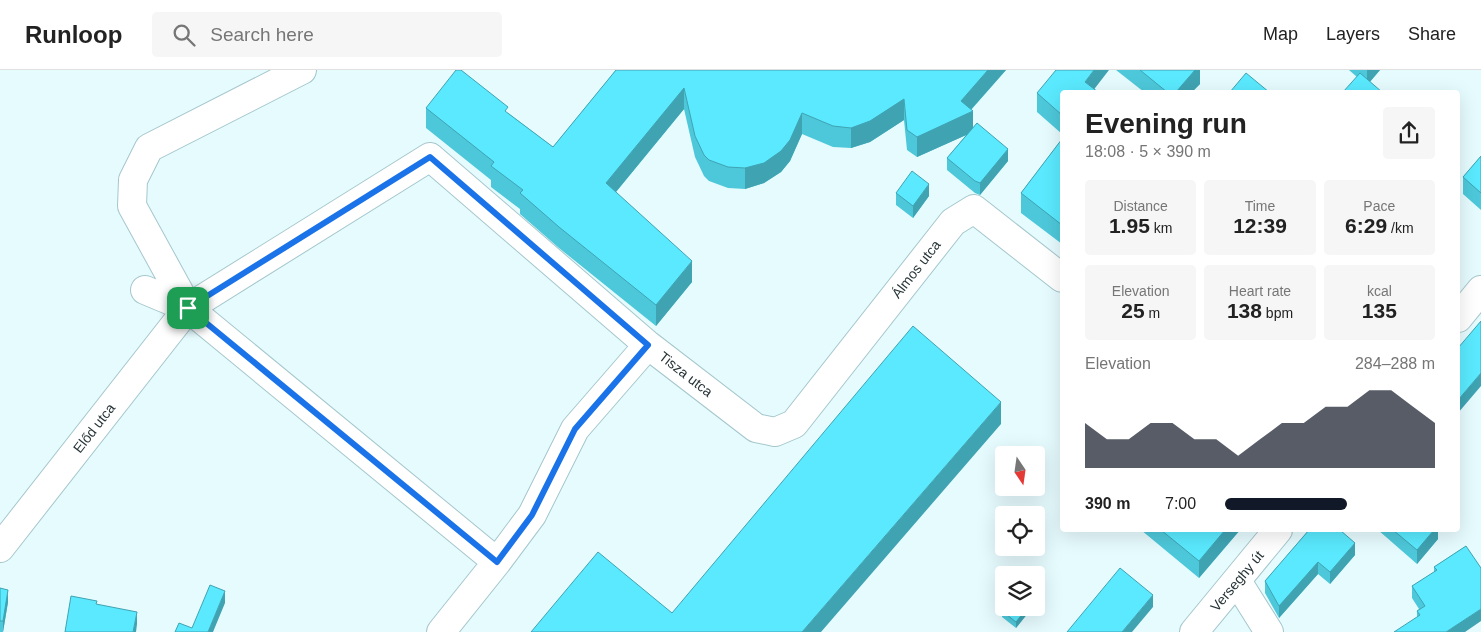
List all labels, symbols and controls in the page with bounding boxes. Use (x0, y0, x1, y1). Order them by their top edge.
search box (152, 12, 502, 57)
text: Runloop (25, 21, 122, 48)
icon: search (170, 21, 198, 49)
text: Search here (210, 24, 314, 45)
text: Map (1263, 24, 1298, 44)
text: Layers (1326, 24, 1380, 44)
text: Share (1408, 24, 1456, 44)
button: share (1383, 107, 1435, 159)
text: Evening run (1085, 108, 1247, 139)
text: 18:08 · 5 × 390 m (1085, 143, 1211, 160)
text: Distance (1113, 198, 1168, 214)
text: Time (1245, 198, 1275, 214)
text: Pace (1363, 198, 1395, 214)
text: 1.95 (1109, 214, 1150, 237)
text: 12:39 (1233, 214, 1287, 237)
text: 6:29 (1345, 214, 1387, 237)
text: km (1150, 220, 1172, 236)
text: /km (1387, 220, 1414, 236)
street label: Álmos utca (888, 237, 944, 301)
text: Elevation (1112, 283, 1169, 299)
text: Heart rate (1229, 283, 1291, 299)
text: kcal (1367, 283, 1392, 299)
pin (167, 287, 209, 329)
icon: arrive (174, 294, 202, 322)
text: 25 (1121, 299, 1145, 322)
text: 138 (1227, 299, 1262, 322)
text: 135 (1362, 299, 1397, 322)
text: m (1145, 305, 1160, 321)
text: bpm (1262, 305, 1293, 321)
street label: Tisza utca (656, 348, 716, 400)
text: Elevation (1085, 355, 1151, 372)
text: 284–288 m (1355, 355, 1435, 372)
street label: Előd utca (70, 400, 118, 456)
north arrow (995, 446, 1045, 496)
map controls (995, 446, 1045, 616)
text: 390 m (1085, 495, 1130, 512)
text: 7:00 (1165, 495, 1196, 512)
button: locate (995, 506, 1045, 556)
street label: Verseghy út (1207, 547, 1267, 614)
button: layers (995, 566, 1045, 616)

